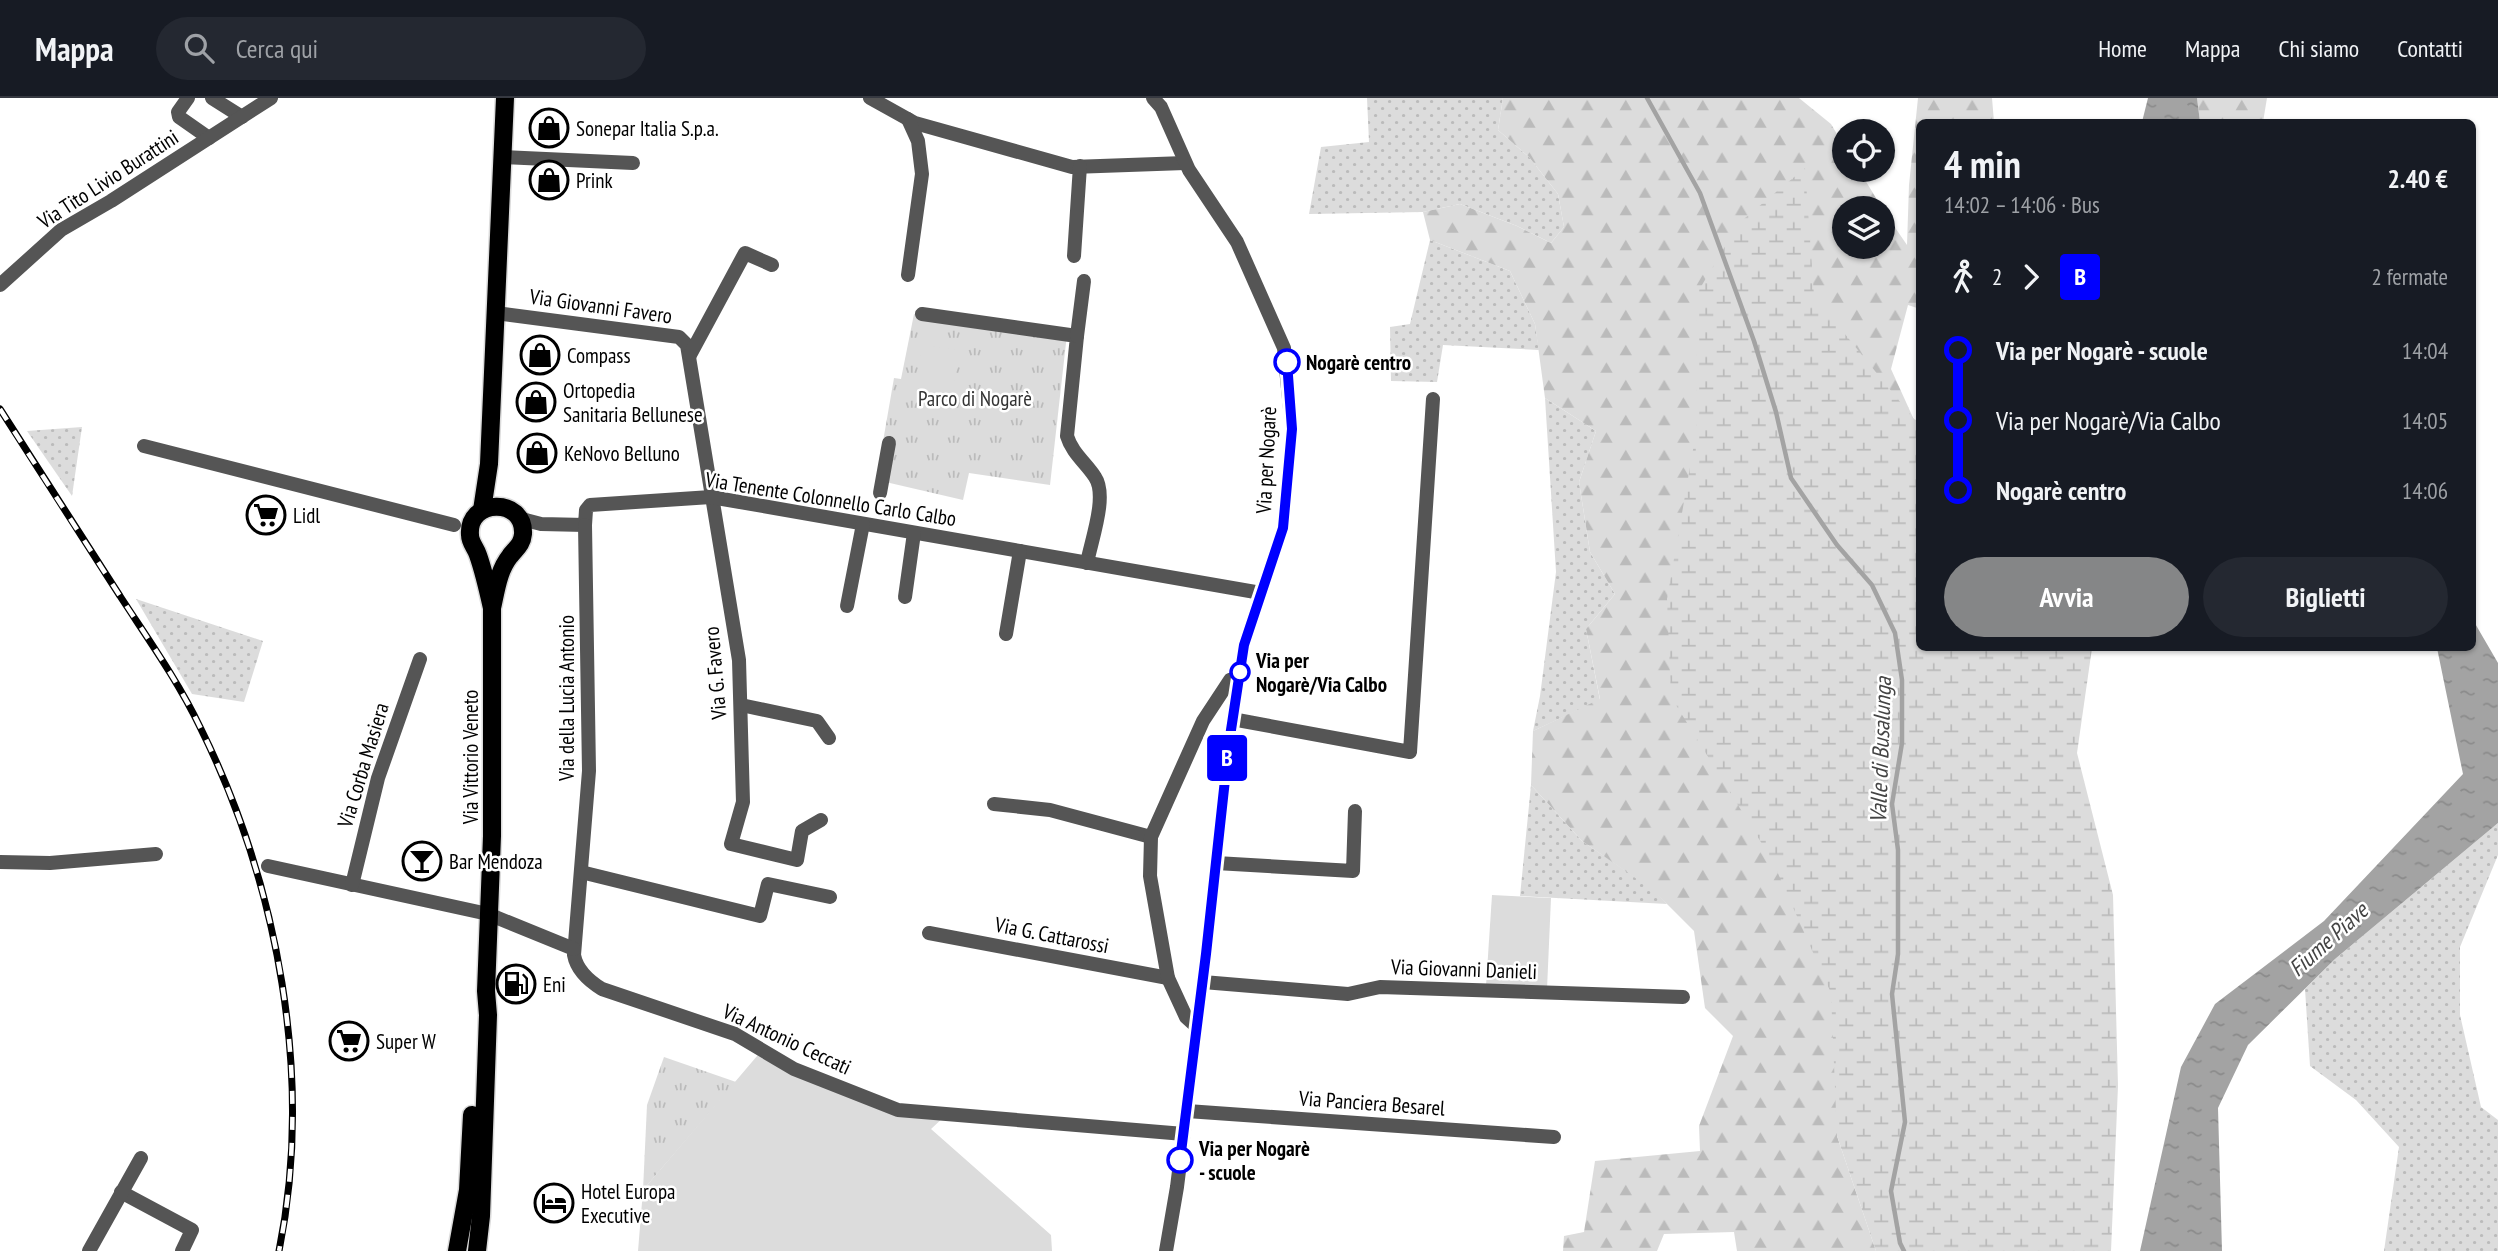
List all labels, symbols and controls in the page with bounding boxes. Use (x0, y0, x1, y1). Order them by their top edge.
search box (156, 17, 646, 80)
text: Mappa (35, 27, 114, 70)
icon: search (180, 29, 218, 67)
text: Cerca qui (236, 32, 318, 65)
text: Home (2098, 33, 2147, 64)
text: Mappa (2185, 33, 2240, 64)
text: Chi siamo (2278, 33, 2359, 64)
text: Contatti (2397, 33, 2463, 64)
shop icon: Sonepar Italia S.p.a. (528, 107, 570, 149)
place label: Sonepar Italia S.p.a. (576, 115, 719, 142)
map controls (1832, 119, 1895, 259)
button: locate (1832, 119, 1895, 182)
street label: Via Tito Livio Burattini (32, 124, 183, 235)
text: 4 min (1944, 139, 2021, 188)
shop icon: Prink (528, 159, 570, 201)
text: 2.40 € (2387, 162, 2448, 195)
place label: Prink (576, 167, 613, 194)
text: 14:02 – 14:06 · Bus (1944, 190, 2100, 219)
button: layers (1832, 196, 1895, 259)
icon: walk (1944, 258, 1982, 296)
icon: forward (2012, 258, 2050, 296)
text: B (2074, 261, 2086, 292)
text: 2 (1992, 262, 2002, 291)
text: 2 fermate (2371, 262, 2448, 291)
street label: Via Giovanni Favero (527, 282, 674, 329)
shop icon: Compass (519, 334, 561, 376)
text: Via per Nogarè - scuole (1996, 334, 2208, 367)
text: 14:04 (2402, 336, 2448, 365)
place label: Compass (567, 342, 631, 369)
marker: Nogarè centro (1274, 349, 1300, 375)
place label: Nogarè centro (1306, 349, 1411, 376)
place label: Ortopedia Sanitaria Bellunese (563, 377, 703, 428)
shop icon: Ortopedia Sanitaria Bellunese (515, 381, 557, 423)
park label: Parco di Nogarè (918, 385, 1032, 412)
text: Via per Nogarè/Via Calbo (1996, 404, 2221, 437)
street label: Via per Nogarè (1250, 406, 1282, 515)
text: 14:05 (2402, 406, 2448, 435)
shop icon: KeNovo Belluno (516, 432, 558, 474)
place label: KeNovo Belluno (564, 440, 680, 467)
street label: Via Tenente Colonnello Carlo Calbo (703, 466, 958, 532)
text: Nogarè centro (1996, 474, 2126, 507)
text: 14:06 (2402, 476, 2448, 505)
supermarket icon: Lidl (245, 494, 287, 536)
place label: Lidl (293, 502, 320, 529)
button: Avvia (1944, 557, 2189, 637)
button: Biglietti (2203, 557, 2448, 637)
street label: Via della Lucia Antonio (553, 615, 580, 782)
street label: Via G. Favero (697, 626, 733, 721)
place label: Via per Nogarè/Via Calbo (1255, 647, 1387, 698)
marker: Via per Nogarè/Via Calbo (1230, 662, 1250, 682)
water label: Valle di Busalunga (1863, 675, 1897, 824)
street label: Via Vittorio Veneto (457, 690, 484, 825)
street label: Via Corba Masiera (331, 699, 395, 832)
line badge: B (1204, 735, 1250, 781)
text: B (1221, 742, 1233, 773)
bar icon: Bar Mendoza (401, 840, 443, 882)
place label: Bar Mendoza (449, 848, 543, 875)
water label: Fiume Piave (2282, 895, 2375, 982)
street label: Via G. Cattarossi (992, 911, 1111, 959)
street label: Via Giovanni Danieli (1389, 953, 1538, 985)
fuel station icon: Eni (495, 963, 537, 1005)
place label: Eni (543, 971, 566, 998)
street label: Via Antonio Ceccati (718, 997, 855, 1081)
supermarket icon: Super W (328, 1020, 370, 1062)
place label: Super W (376, 1028, 436, 1055)
street label: Via Panciera Besarel (1297, 1084, 1446, 1122)
place label: Via per Nogarè - scuole (1198, 1135, 1310, 1186)
marker: Via per Nogarè - scuole (1167, 1147, 1193, 1173)
place label: Hotel Europa Executive (581, 1178, 675, 1229)
hotel icon: Hotel Europa Executive (533, 1182, 575, 1224)

